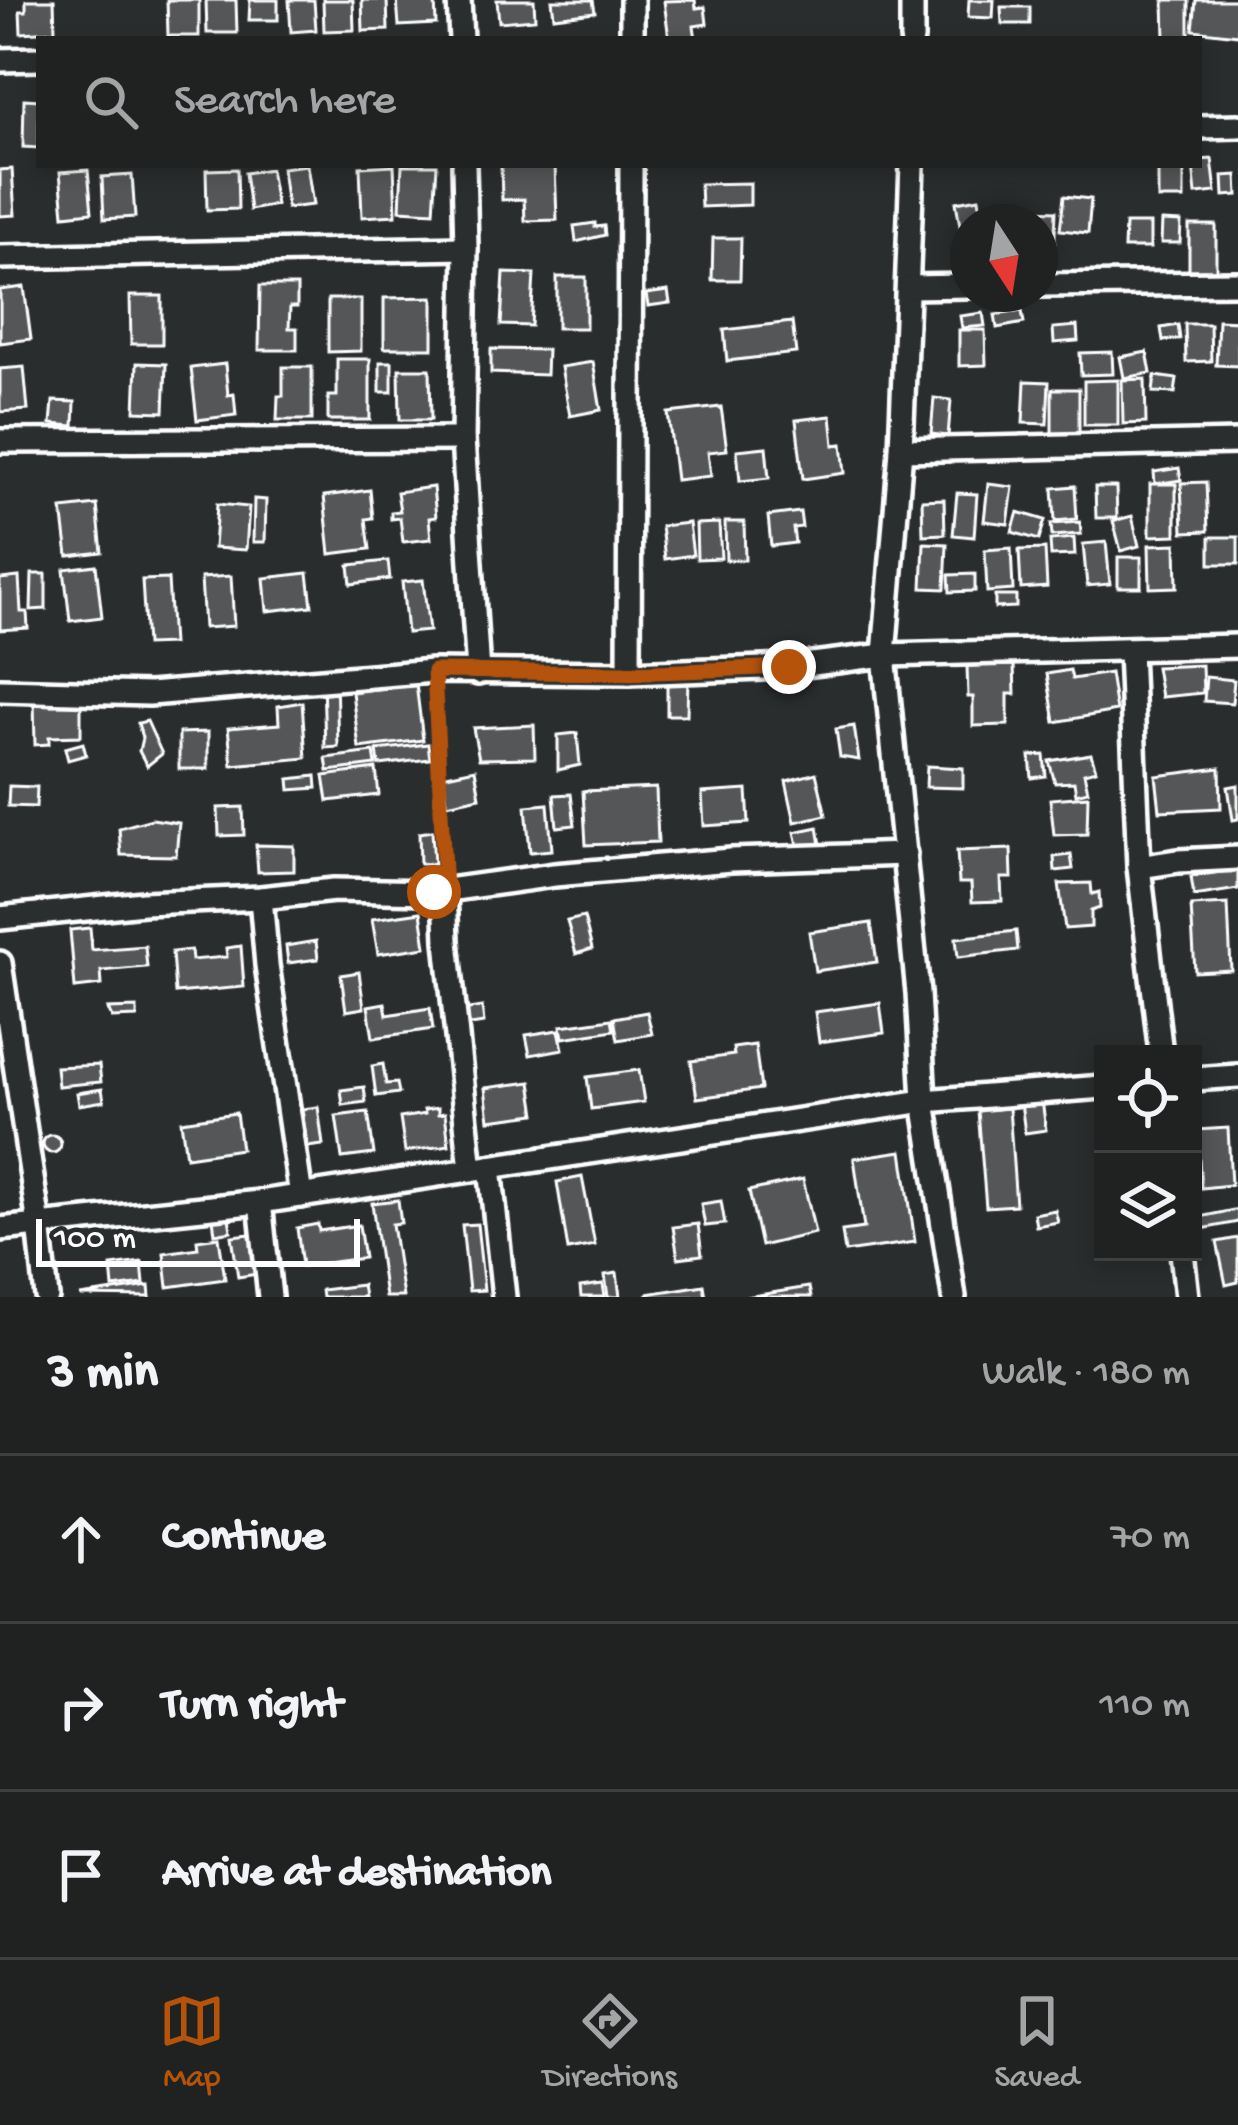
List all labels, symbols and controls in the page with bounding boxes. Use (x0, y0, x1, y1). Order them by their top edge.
search box (36, 36, 1202, 168)
icon: search (78, 69, 144, 135)
text: Search here (174, 76, 396, 129)
north arrow (950, 204, 1058, 312)
route end (762, 640, 816, 694)
route start (407, 865, 461, 919)
map controls (1094, 1045, 1202, 1261)
button: locate (1094, 1045, 1202, 1153)
button: layers (1094, 1153, 1202, 1261)
scale bar (36, 1213, 360, 1266)
text: 100 m (54, 1221, 136, 1259)
text: 3 min (48, 1345, 158, 1405)
text: Walk · 180 m (982, 1352, 1190, 1398)
icon: ahead (48, 1506, 114, 1572)
text: Continue (162, 1512, 325, 1565)
text: 70 m (1111, 1516, 1190, 1562)
icon: right (48, 1674, 114, 1740)
text: Turn right (162, 1680, 342, 1733)
text: 110 m (1099, 1684, 1190, 1730)
icon: arrive (48, 1842, 114, 1908)
text: Arrive at destination (162, 1848, 551, 1901)
tab: Map (159, 1988, 225, 2098)
tab: Directions (543, 1988, 677, 2098)
tab: Saved (995, 1988, 1079, 2098)

